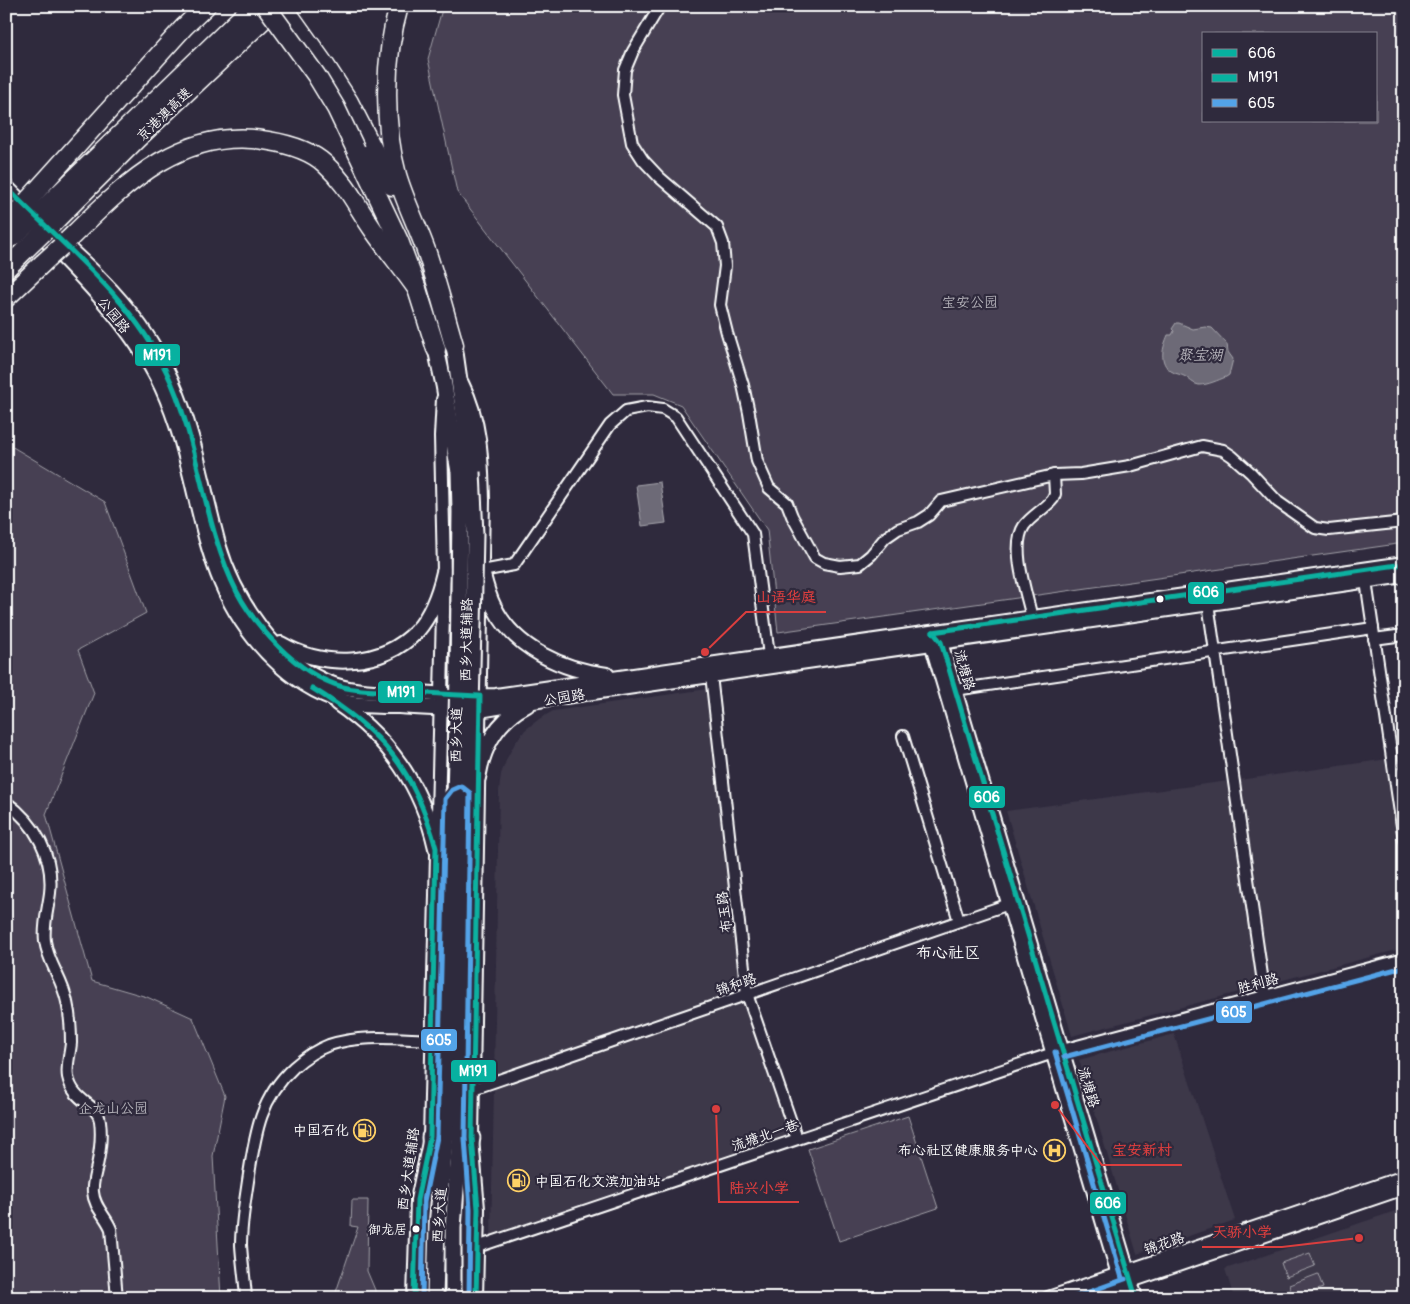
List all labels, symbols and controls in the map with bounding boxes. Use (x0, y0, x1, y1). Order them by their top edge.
legend (1202, 32, 1378, 122)
text: 606 (1248, 44, 1276, 63)
text: M191 (1248, 68, 1278, 87)
street label: 京港澳高速 (133, 84, 195, 145)
text: 605 (1248, 94, 1275, 113)
street label: 公园路 (94, 294, 133, 337)
park label: 宝安公园 (942, 294, 998, 311)
line badge: M191 (134, 343, 181, 367)
water label: 聚宝湖 (1177, 346, 1224, 365)
text: M191 (143, 347, 171, 364)
line badge: 606 (1187, 581, 1225, 605)
callout: 山语华庭 (746, 582, 826, 612)
text: 606 (1193, 584, 1219, 601)
text: 山语华庭 (756, 588, 816, 607)
unlabelled marker (1155, 594, 1165, 604)
street label: 西乡大道辅路 (457, 598, 476, 682)
street label: 流塘路 (951, 648, 978, 693)
line badge: M191 (377, 680, 424, 704)
text: M191 (387, 684, 415, 701)
street label: 公园路 (542, 686, 586, 709)
street label: 西乡大道 (448, 707, 465, 763)
line badge: 606 (968, 785, 1006, 809)
text: 606 (974, 789, 1000, 806)
street label: 布玉路 (714, 890, 735, 934)
district label: 布心社区 (916, 943, 980, 963)
street label: 锦和路 (714, 970, 759, 999)
street label: 胜利路 (1236, 970, 1281, 997)
line badge: 605 (1215, 1000, 1253, 1024)
text: 605 (1221, 1004, 1247, 1021)
line badge: 605 (420, 1028, 458, 1052)
text: 605 (426, 1032, 452, 1049)
line badge: M191 (450, 1059, 497, 1083)
text: M191 (459, 1063, 487, 1080)
street label: 流塘路 (1074, 1065, 1103, 1110)
park label: 企龙山公园 (78, 1100, 148, 1117)
street label: 流塘北一巷 (729, 1116, 802, 1155)
fuel station icon: 中国石化 (353, 1118, 377, 1142)
place label: 中国石化 (293, 1122, 349, 1139)
street label: 西乡大道辅路 (394, 1126, 423, 1212)
callout: 宝安新村 (1102, 1135, 1182, 1165)
hospital icon: 布心社区健康服务中心 (1042, 1138, 1066, 1162)
text: 宝安新村 (1112, 1141, 1172, 1160)
place label: 布心社区健康服务中心 (898, 1142, 1038, 1159)
fuel station icon: 中国石化文滨加油站 (507, 1169, 531, 1193)
callout: 陆兴小学 (719, 1172, 799, 1202)
place label: 中国石化文滨加油站 (535, 1173, 661, 1190)
text: 陆兴小学 (729, 1179, 789, 1198)
street label: 西乡大道 (429, 1187, 450, 1244)
line badge: 606 (1089, 1191, 1127, 1215)
text: 606 (1095, 1195, 1121, 1212)
callout: 天骄小学 (1202, 1217, 1282, 1247)
place label: 御龙居 (368, 1222, 407, 1238)
text: 天骄小学 (1212, 1223, 1272, 1242)
marker: 御龙居 (411, 1224, 421, 1234)
street label: 锦花路 (1142, 1229, 1187, 1258)

